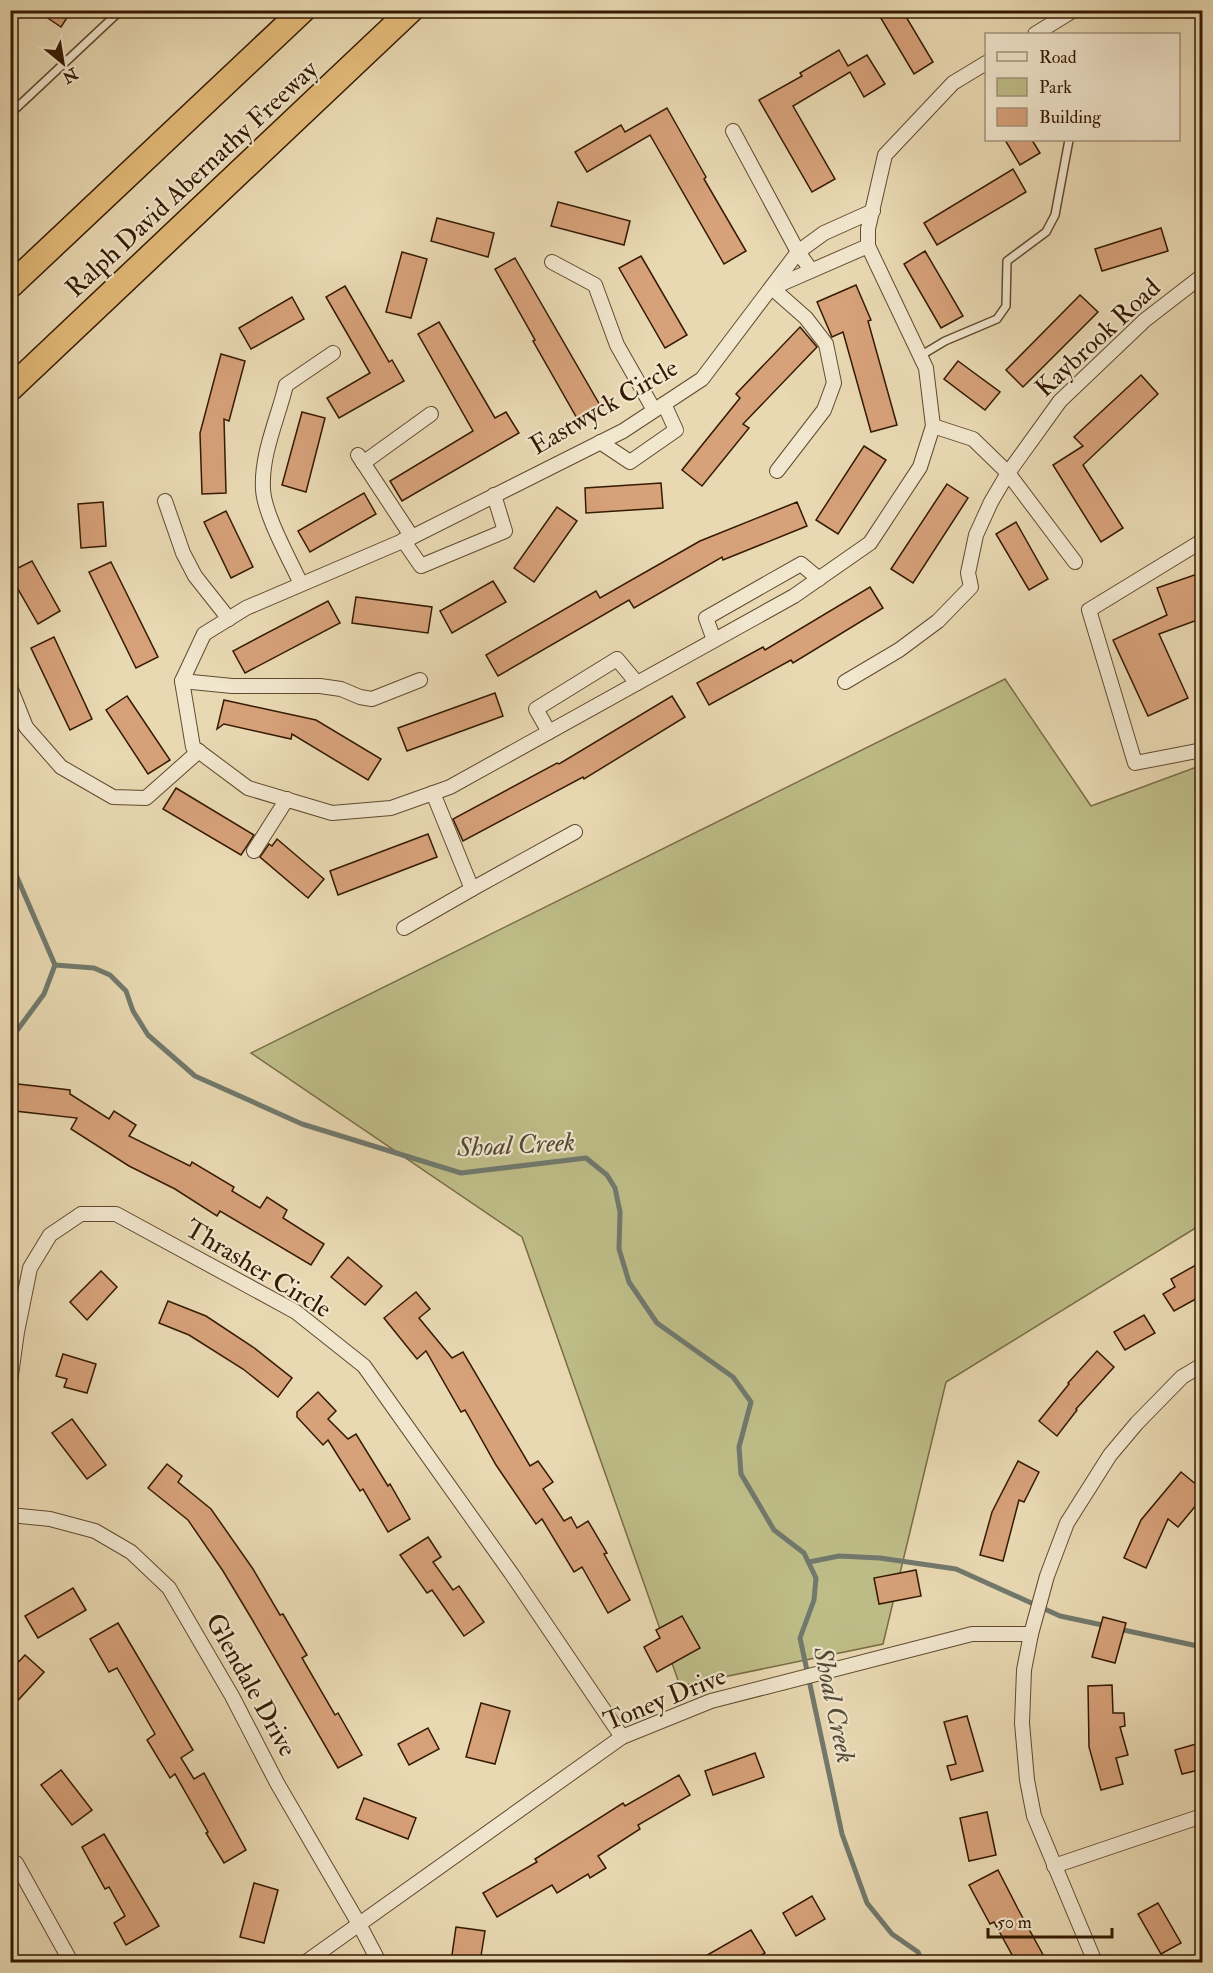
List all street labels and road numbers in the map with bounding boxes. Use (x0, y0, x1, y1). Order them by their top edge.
street label: Ralph David Abernathy Freeway (59, 53, 326, 305)
street label: Kaybrook Road (1029, 272, 1167, 404)
street label: Eastwyck Circle (524, 352, 684, 462)
street label: Thrasher Circle (179, 1213, 337, 1325)
street label: Glendale Drive (199, 1608, 303, 1762)
street label: Toney Drive (599, 1660, 731, 1738)

